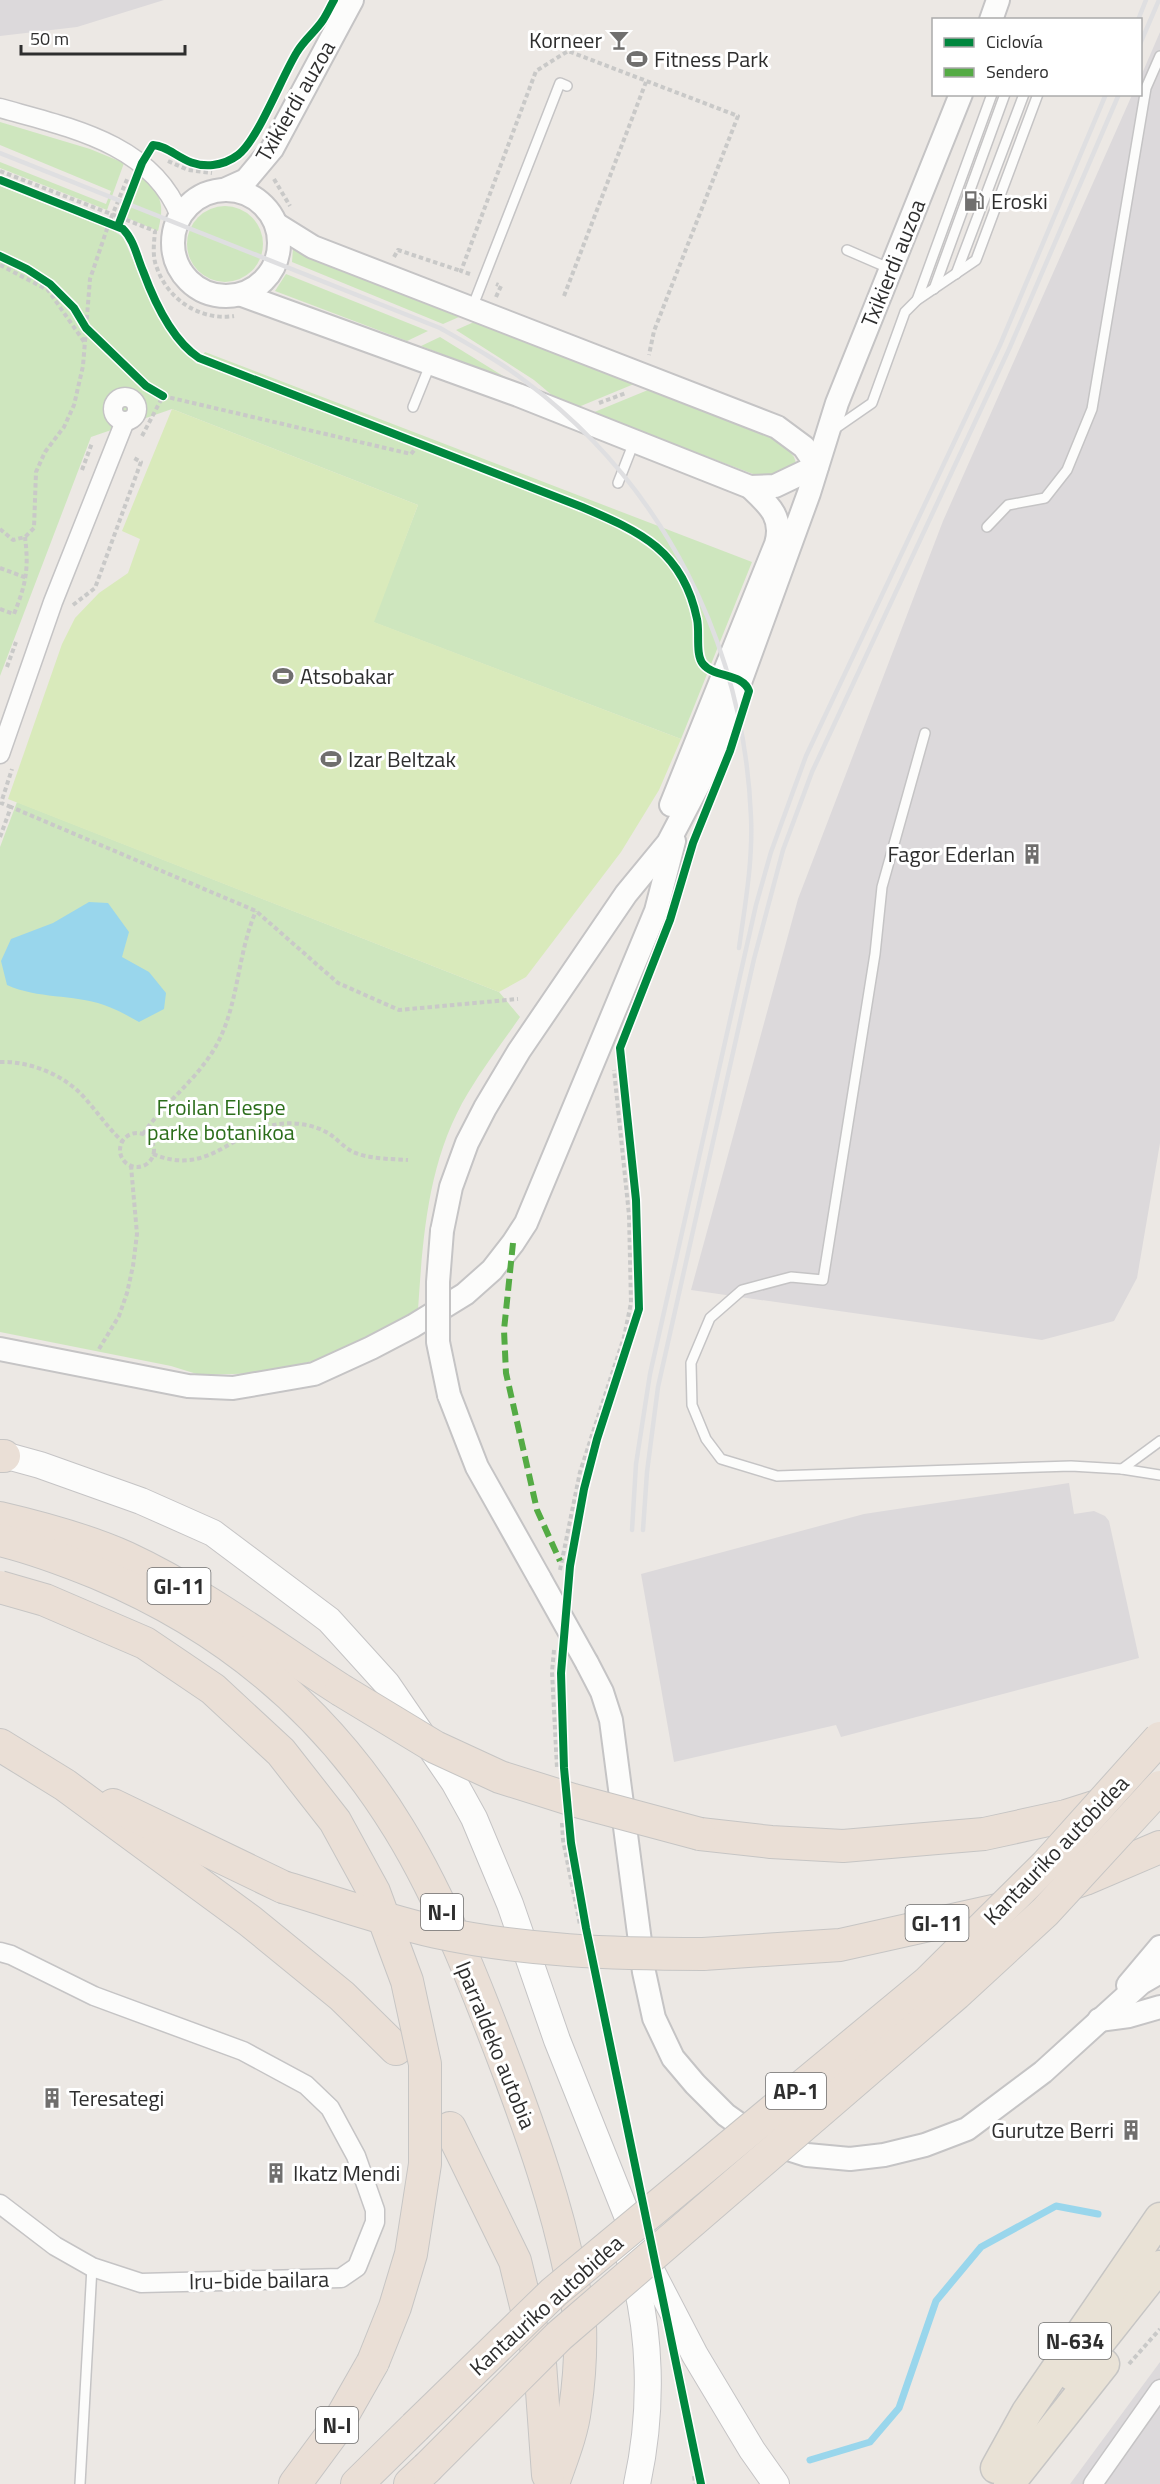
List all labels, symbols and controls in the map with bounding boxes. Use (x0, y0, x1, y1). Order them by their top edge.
scale bar (21, 18, 184, 56)
legend (932, 18, 1142, 96)
place label: Korneer (529, 23, 602, 57)
text: 50 m (30, 25, 69, 52)
bar icon: Korneer (607, 28, 631, 52)
text: Ciclovía (986, 28, 1043, 55)
street label: Txikierdi auzoa (246, 34, 344, 168)
place label: Fitness Park (654, 42, 769, 76)
sports icon: Fitness Park (625, 47, 649, 71)
text: Sendero (986, 58, 1049, 85)
place label: Eroski (991, 184, 1048, 218)
fuel station icon: Eroski (962, 189, 986, 213)
street label: Txikierdi auzoa (852, 194, 934, 332)
place label: Atsobakar (300, 659, 394, 693)
sports icon: Atsobakar (271, 664, 295, 688)
place label: Izar Beltzak (348, 742, 456, 776)
sports icon: Izar Beltzak (319, 747, 343, 771)
place label: Fagor Ederlan (888, 837, 1015, 871)
building icon: Fagor Ederlan (1020, 842, 1044, 866)
park label: Froilan Elespe parke botanikoa (147, 1090, 295, 1149)
road number: GI-11 (148, 1568, 210, 1604)
street label: Kantauriko autobidea (975, 1767, 1137, 1933)
road number: N-I (421, 1894, 463, 1930)
road number: GI-11 (906, 1905, 968, 1941)
street label: Iparraldeko autobia (447, 1956, 545, 2134)
road number: AP-1 (766, 2073, 826, 2109)
place label: Teresategi (69, 2081, 164, 2115)
building icon: Teresategi (40, 2086, 64, 2110)
place label: Gurutze Berri (991, 2113, 1114, 2147)
building icon: Gurutze Berri (1119, 2118, 1143, 2142)
place label: Ikatz Mendi (293, 2156, 400, 2190)
building icon: Ikatz Mendi (264, 2161, 288, 2185)
street label: Kantauriko autobidea (461, 2226, 631, 2384)
street label: Iru-bide bailara (188, 2262, 330, 2298)
road number: N-634 (1039, 2323, 1111, 2359)
road number: N-I (316, 2407, 358, 2443)

